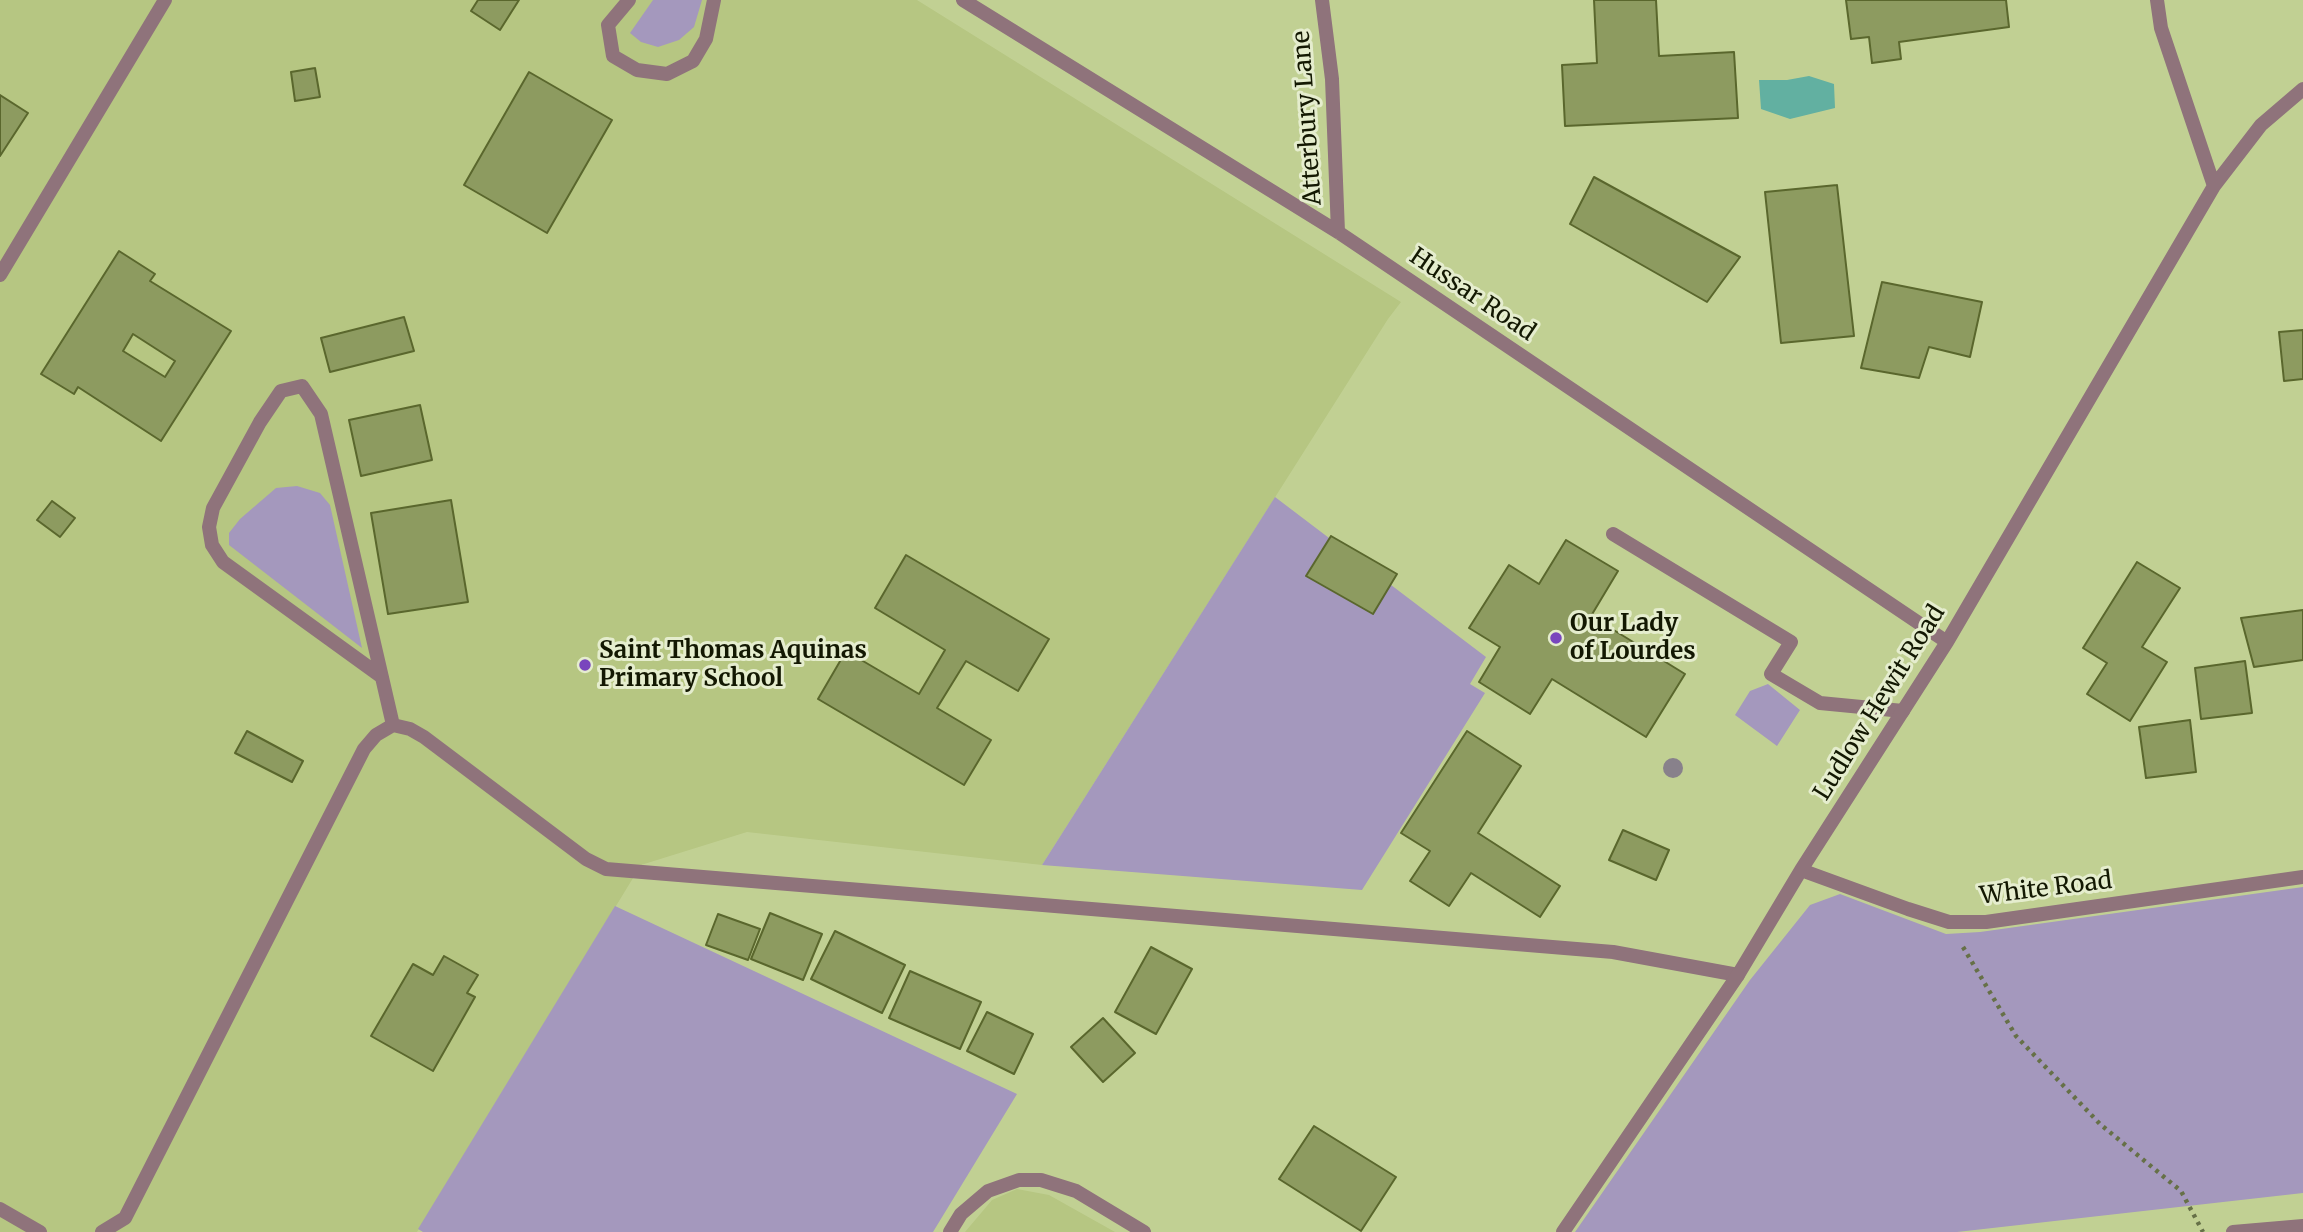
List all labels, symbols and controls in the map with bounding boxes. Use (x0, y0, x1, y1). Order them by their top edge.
street label: Atterbury Lane (1288, 30, 1328, 206)
street label: Hussar Road (1404, 242, 1540, 348)
street label: Ludlow Hewit Road (1808, 600, 1952, 806)
place label: Our Lady of Lourdes (1570, 610, 1696, 666)
marker: Our Lady of Lourdes (1548, 630, 1564, 646)
place label: Saint Thomas Aquinas Primary School (599, 637, 867, 693)
marker: Saint Thomas Aquinas Primary School (577, 657, 593, 673)
street label: White Road (1978, 867, 2114, 911)

